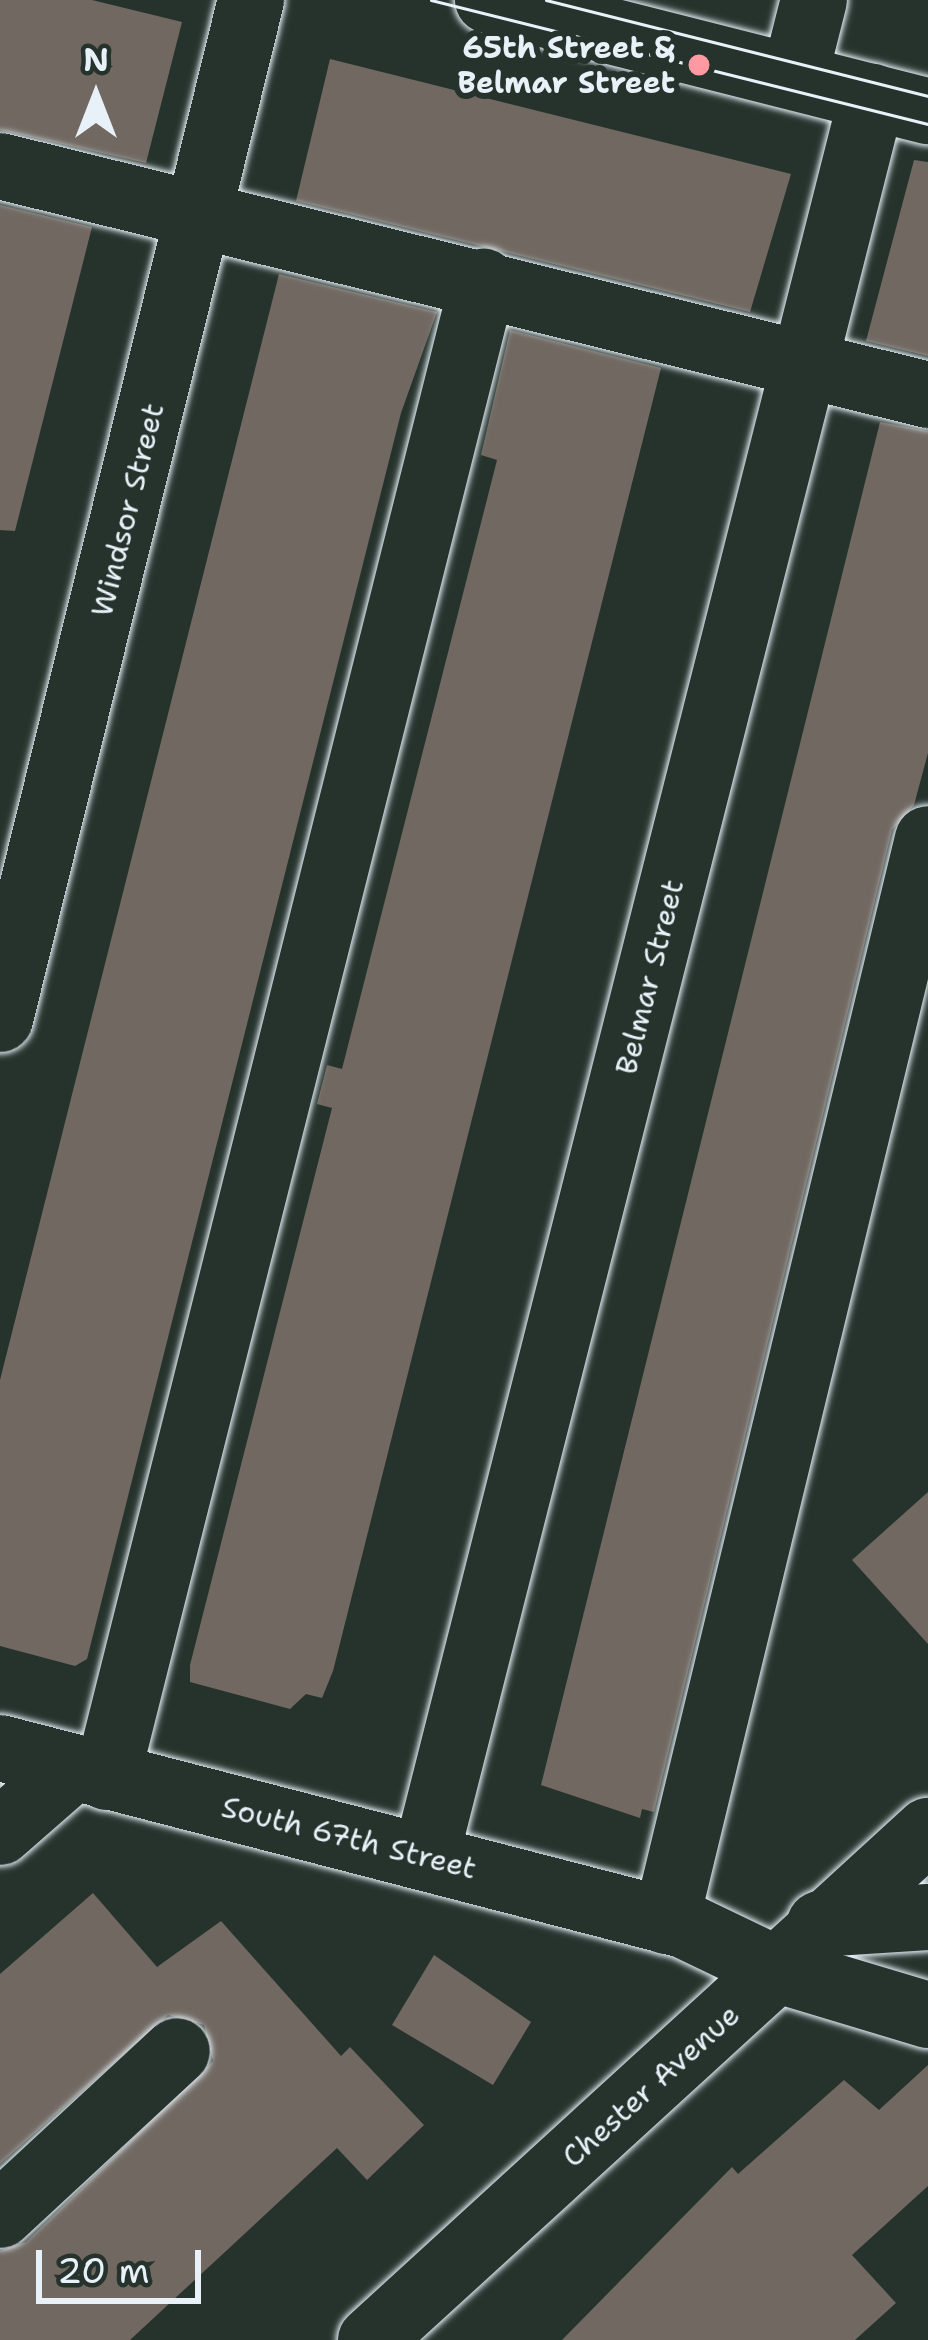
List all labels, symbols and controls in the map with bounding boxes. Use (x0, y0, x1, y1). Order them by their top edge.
place label: 65th Street & Belmar Street (458, 30, 675, 100)
north arrow (36, 36, 156, 156)
text: N (83, 37, 109, 82)
marker: 65th Street & Belmar Street (686, 52, 712, 78)
street label: Windsor Street (84, 400, 172, 620)
street label: Belmar Street (608, 876, 692, 1078)
street label: South 67th Street (218, 1789, 480, 1887)
street label: Chester Avenue (555, 1997, 747, 2175)
scale bar (42, 2226, 207, 2300)
text: 20 m (57, 2246, 150, 2295)

